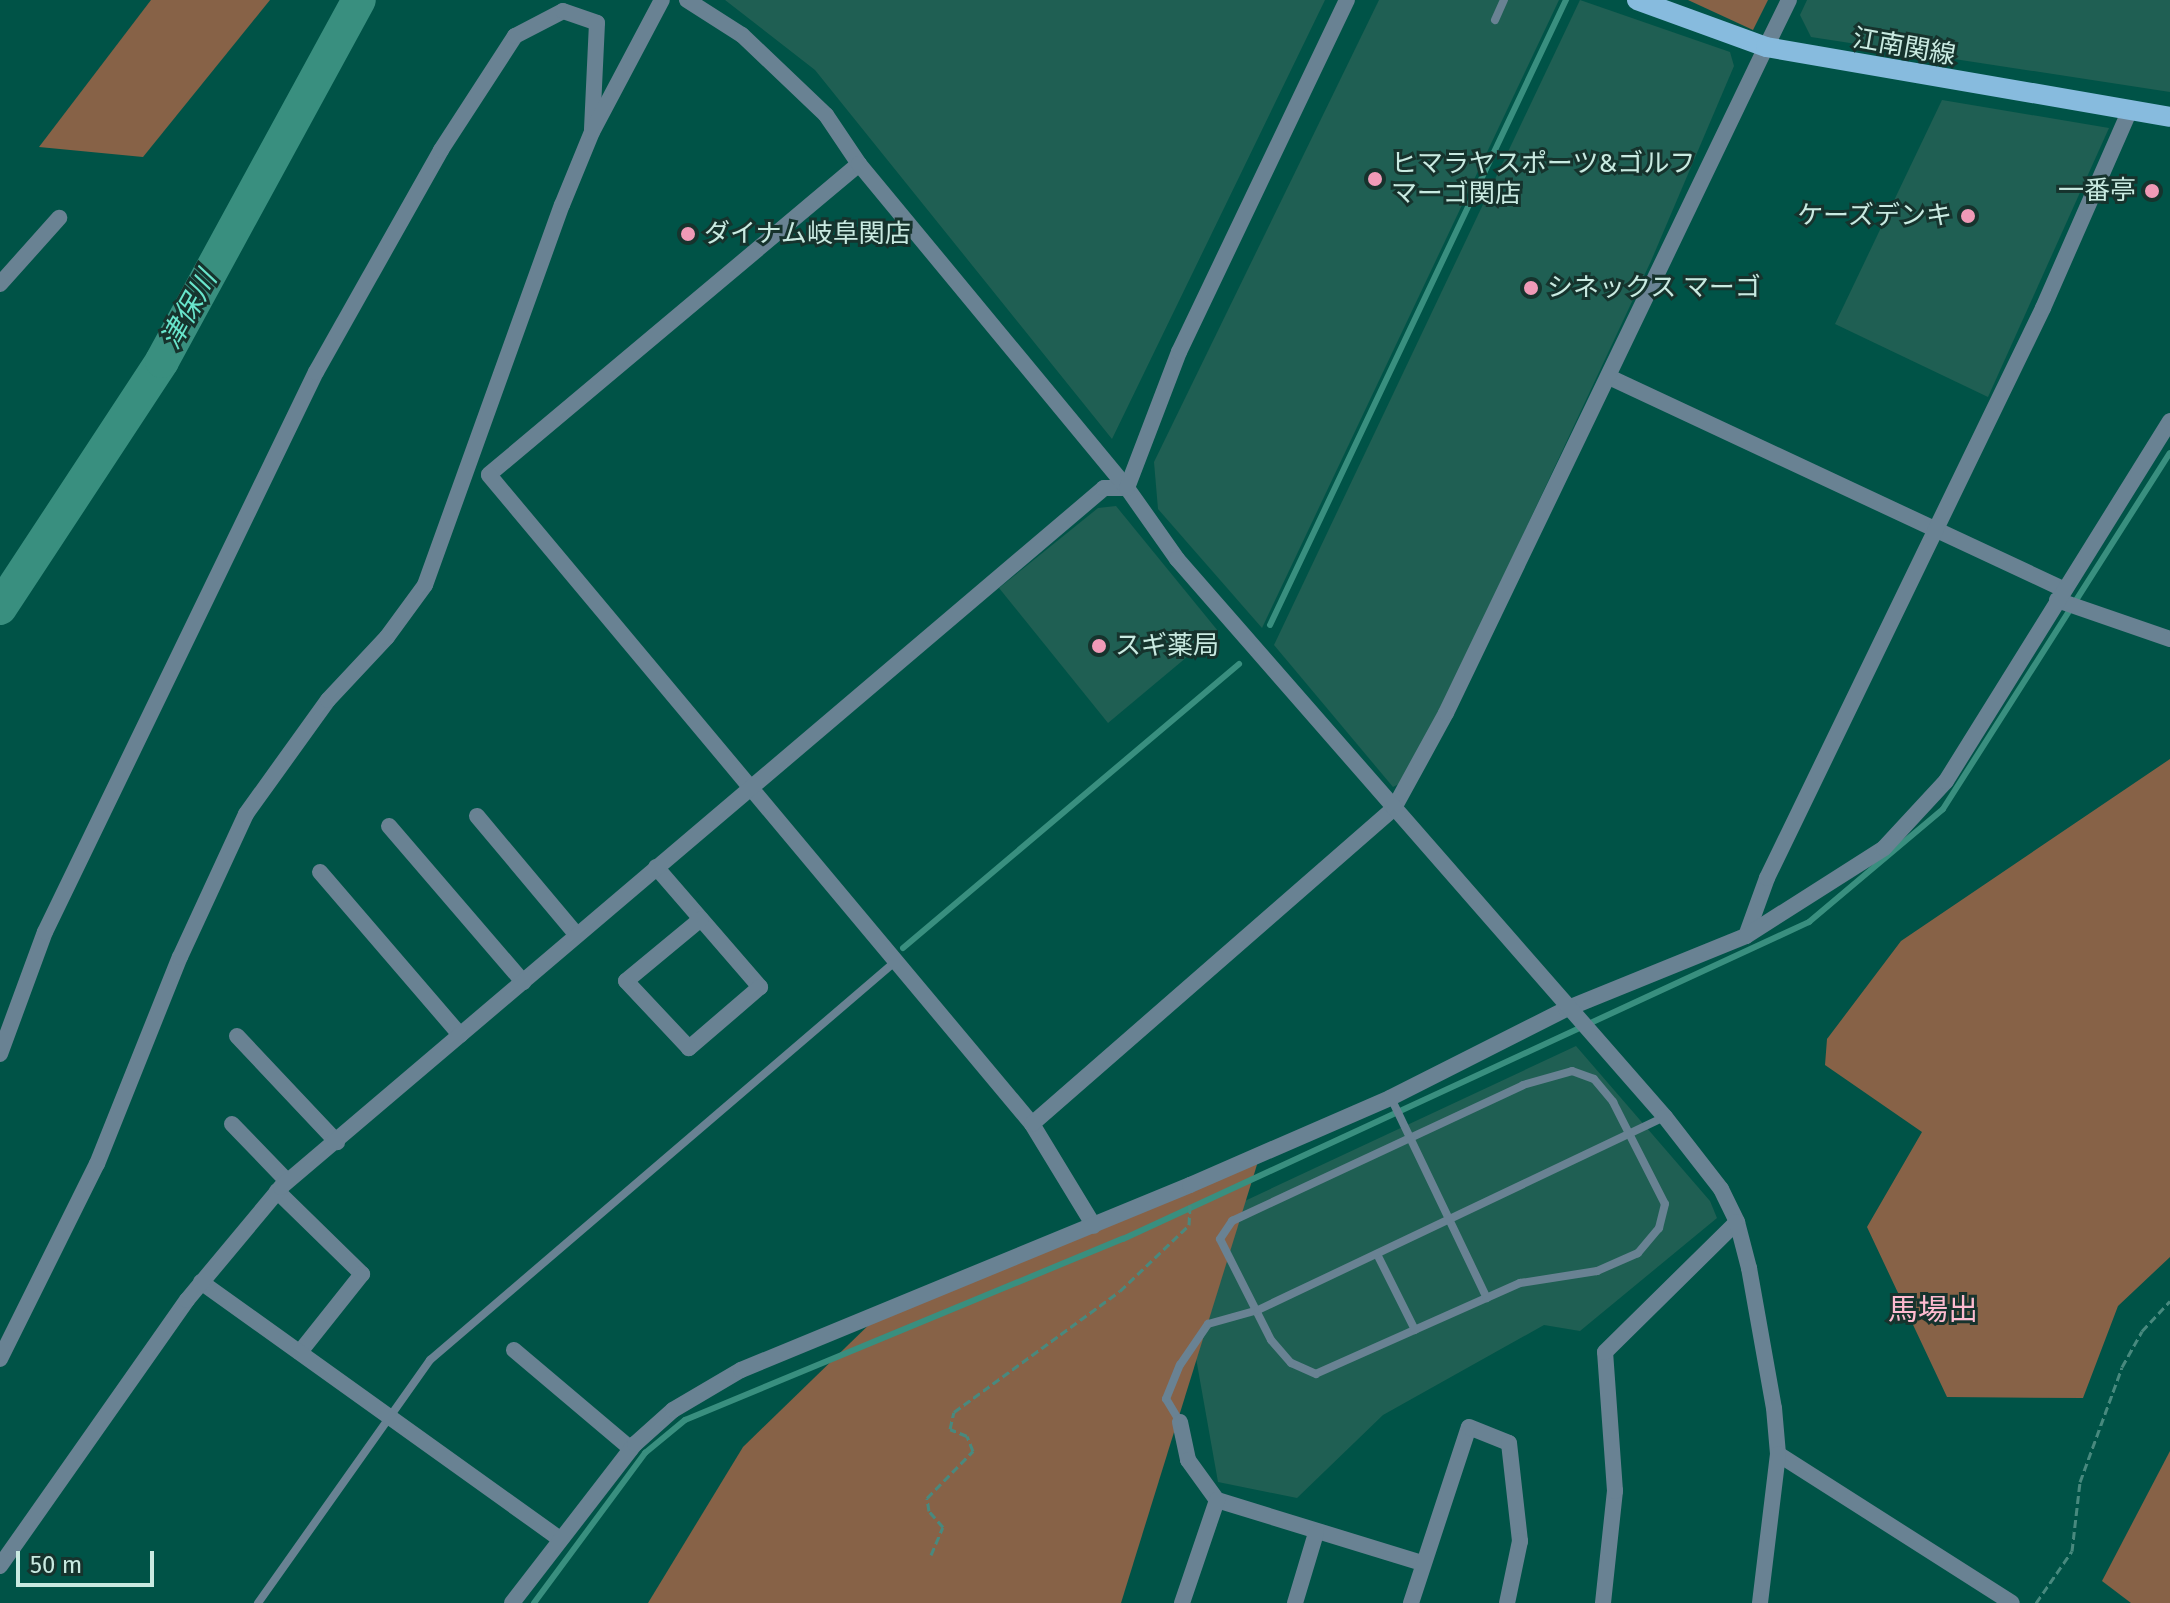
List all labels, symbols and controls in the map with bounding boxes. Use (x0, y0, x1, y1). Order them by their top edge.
street label: 江南関線 (1850, 23, 1958, 71)
place label: ヒマラヤスポーツ&ゴルフ マーゴ関店 (1391, 148, 1696, 210)
marker: ヒマラヤスポーツ&ゴルフ マーゴ関店 (1366, 170, 1384, 188)
place label: 一番亭 (2058, 175, 2136, 207)
marker: 一番亭 (2143, 182, 2161, 200)
place label: ケーズデンキ (1796, 200, 1952, 232)
marker: ケーズデンキ (1959, 207, 1977, 225)
place label: ダイナム岐阜関店 (704, 218, 912, 250)
marker: ダイナム岐阜関店 (679, 225, 697, 243)
water label: 津保川 (154, 265, 224, 355)
place label: シネックス マーゴ (1547, 272, 1762, 304)
marker: シネックス マーゴ (1522, 279, 1540, 297)
place label: スギ薬局 (1115, 630, 1219, 662)
marker: スギ薬局 (1090, 637, 1108, 655)
district label: 馬場出 (1888, 1292, 1978, 1328)
scale bar (20, 1535, 158, 1585)
text: 50 m (30, 1551, 82, 1579)

